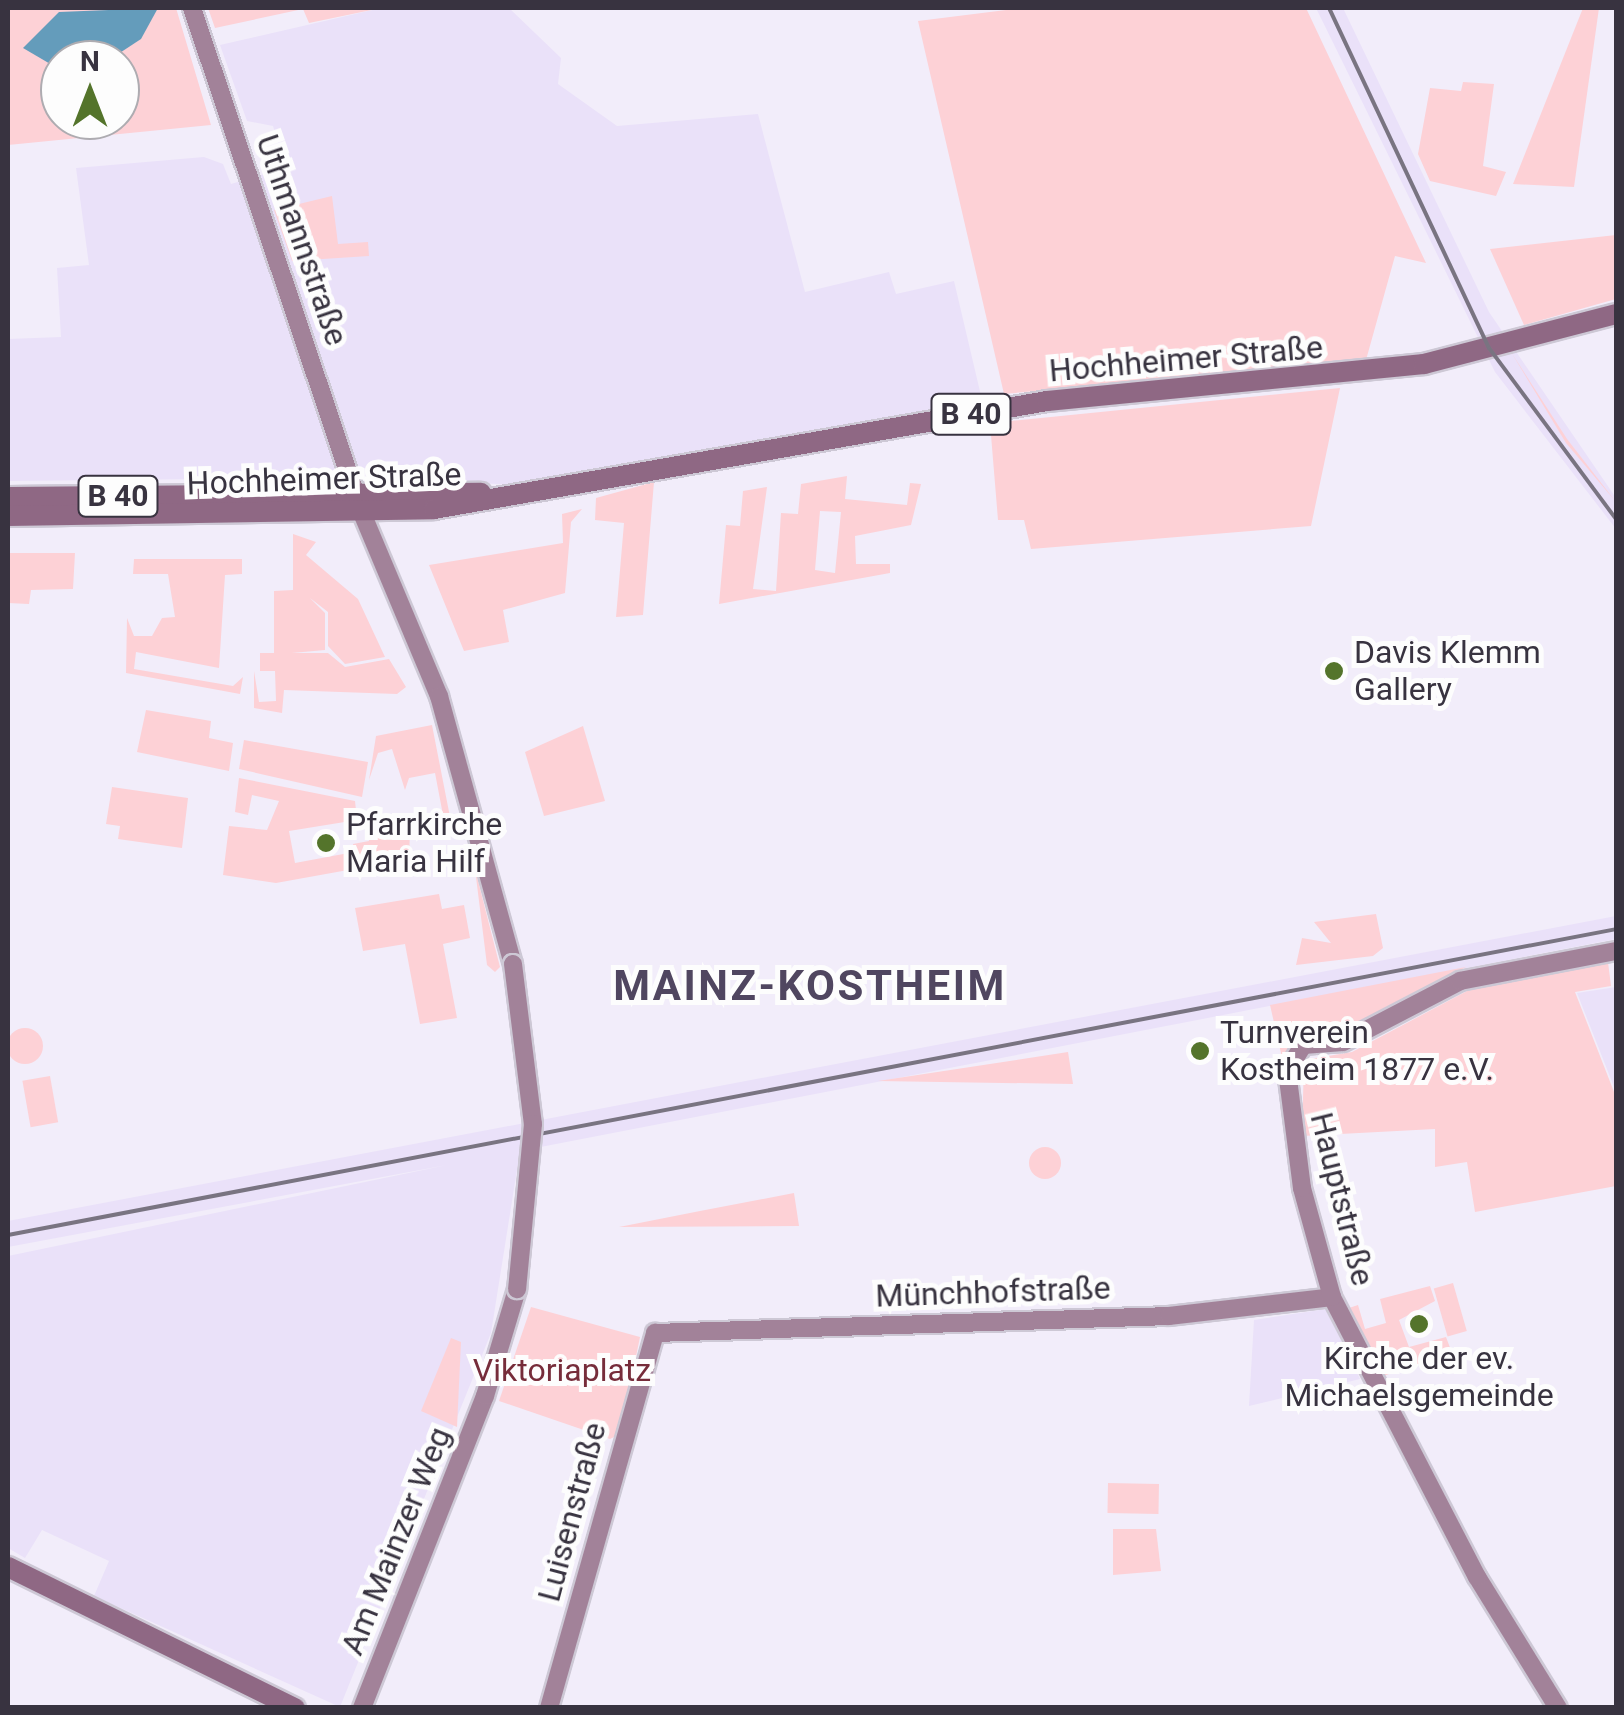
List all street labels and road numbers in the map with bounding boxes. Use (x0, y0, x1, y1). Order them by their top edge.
street label: Uthmannstraße (248, 130, 356, 350)
street label: Hochheimer Straße (1047, 328, 1325, 390)
road number: B 40 (928, 389, 1014, 439)
street label: Hochheimer Straße (186, 455, 462, 503)
road number: B 40 (76, 471, 160, 521)
street label: Hauptstraße (1302, 1109, 1382, 1289)
street label: Münchhofstraße (875, 1269, 1111, 1315)
street label: Luisenstraße (530, 1418, 614, 1606)
street label: Am Mainzer Weg (333, 1422, 459, 1660)

